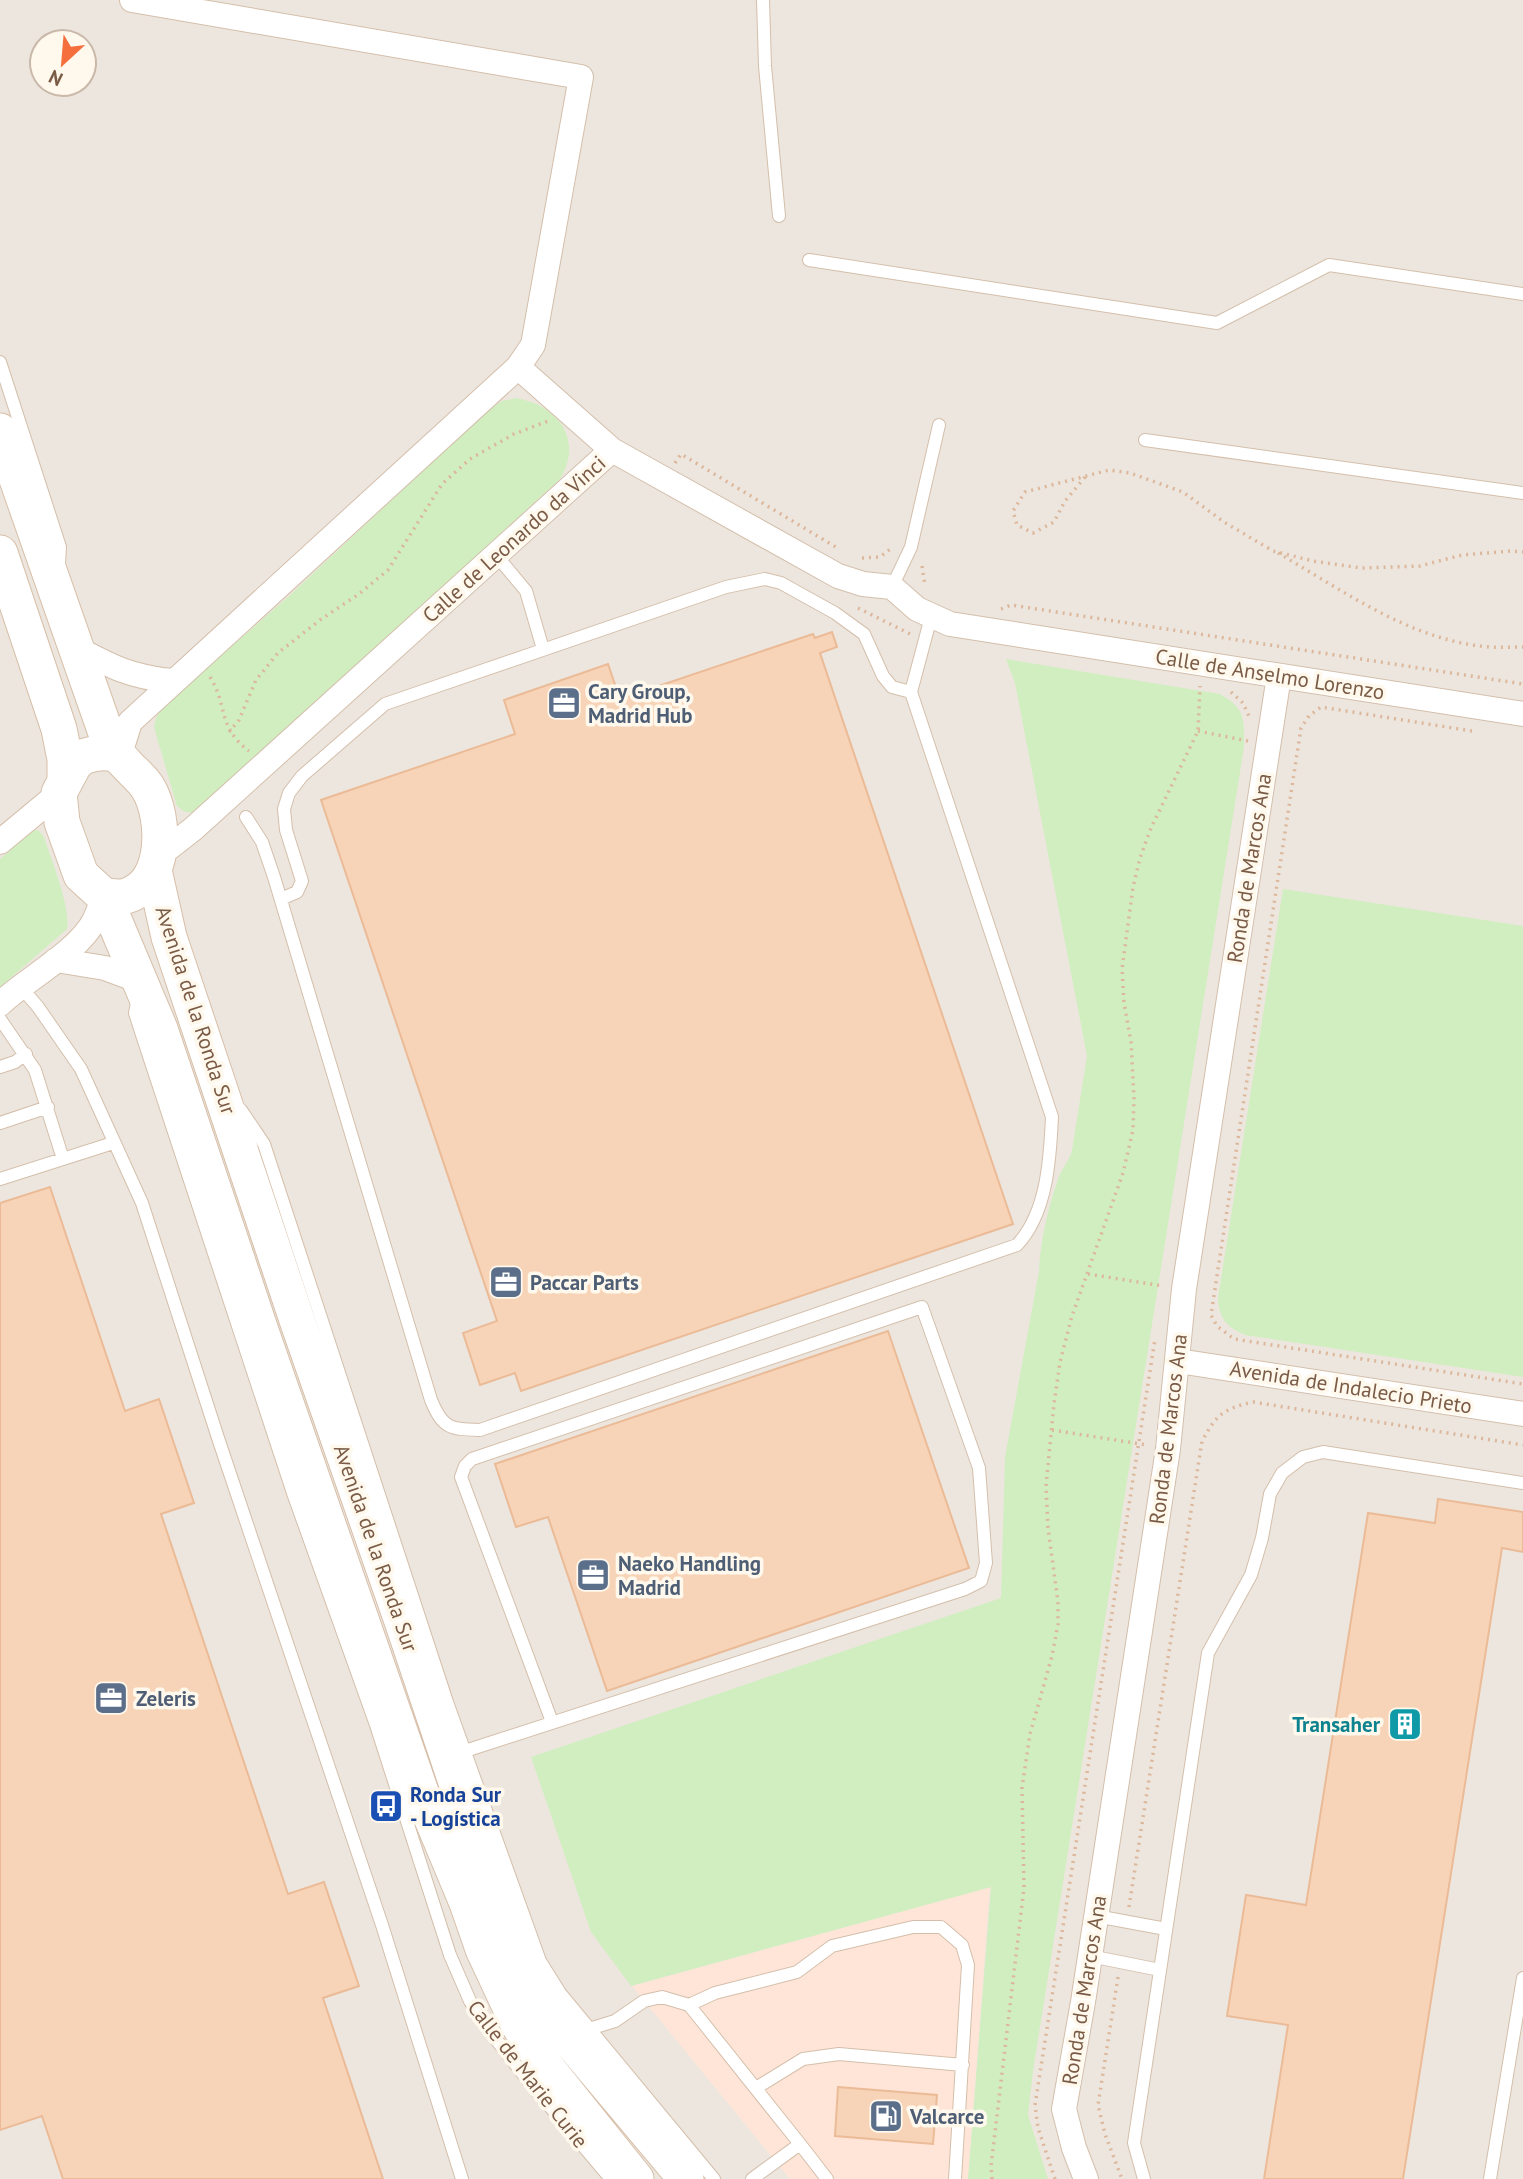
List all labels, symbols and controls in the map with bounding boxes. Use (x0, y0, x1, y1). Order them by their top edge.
north arrow (28, 28, 98, 98)
text: N (45, 65, 66, 92)
street label: Calle de Leonardo da Vinci (417, 450, 611, 628)
street label: Calle de Anselmo Lorenzo (1154, 643, 1386, 705)
place label: Cary Group, Madrid Hub (588, 678, 692, 729)
office icon: Cary Group, Madrid Hub (545, 684, 583, 722)
street label: Ronda de Marcos Ana (1221, 771, 1277, 965)
street label: Avenida de la Ronda Sur (150, 902, 242, 1118)
office icon: Paccar Parts (487, 1263, 525, 1301)
place label: Paccar Parts (530, 1269, 639, 1296)
street label: Ronda de Marcos Ana (1143, 1332, 1193, 1526)
street label: Avenida de Indalecio Prieto (1228, 1355, 1474, 1419)
street label: Avenida de la Ronda Sur (328, 1441, 424, 1655)
place label: Naeko Handling Madrid (618, 1550, 761, 1601)
office icon: Naeko Handling Madrid (574, 1556, 612, 1594)
office icon: Zeleris (92, 1679, 130, 1717)
place label: Zeleris (136, 1685, 196, 1712)
building icon: Transaher (1386, 1705, 1424, 1743)
place label: Transaher (1292, 1711, 1381, 1738)
place label: Ronda Sur - Logística (410, 1781, 502, 1832)
bus stop icon: Ronda Sur - Logística (367, 1787, 405, 1825)
street label: Ronda de Marcos Ana (1056, 1893, 1112, 2087)
street label: Calle de Marie Curie (462, 1995, 594, 2153)
fuel station icon: Valcarce (867, 2097, 905, 2135)
place label: Valcarce (909, 2103, 984, 2130)

